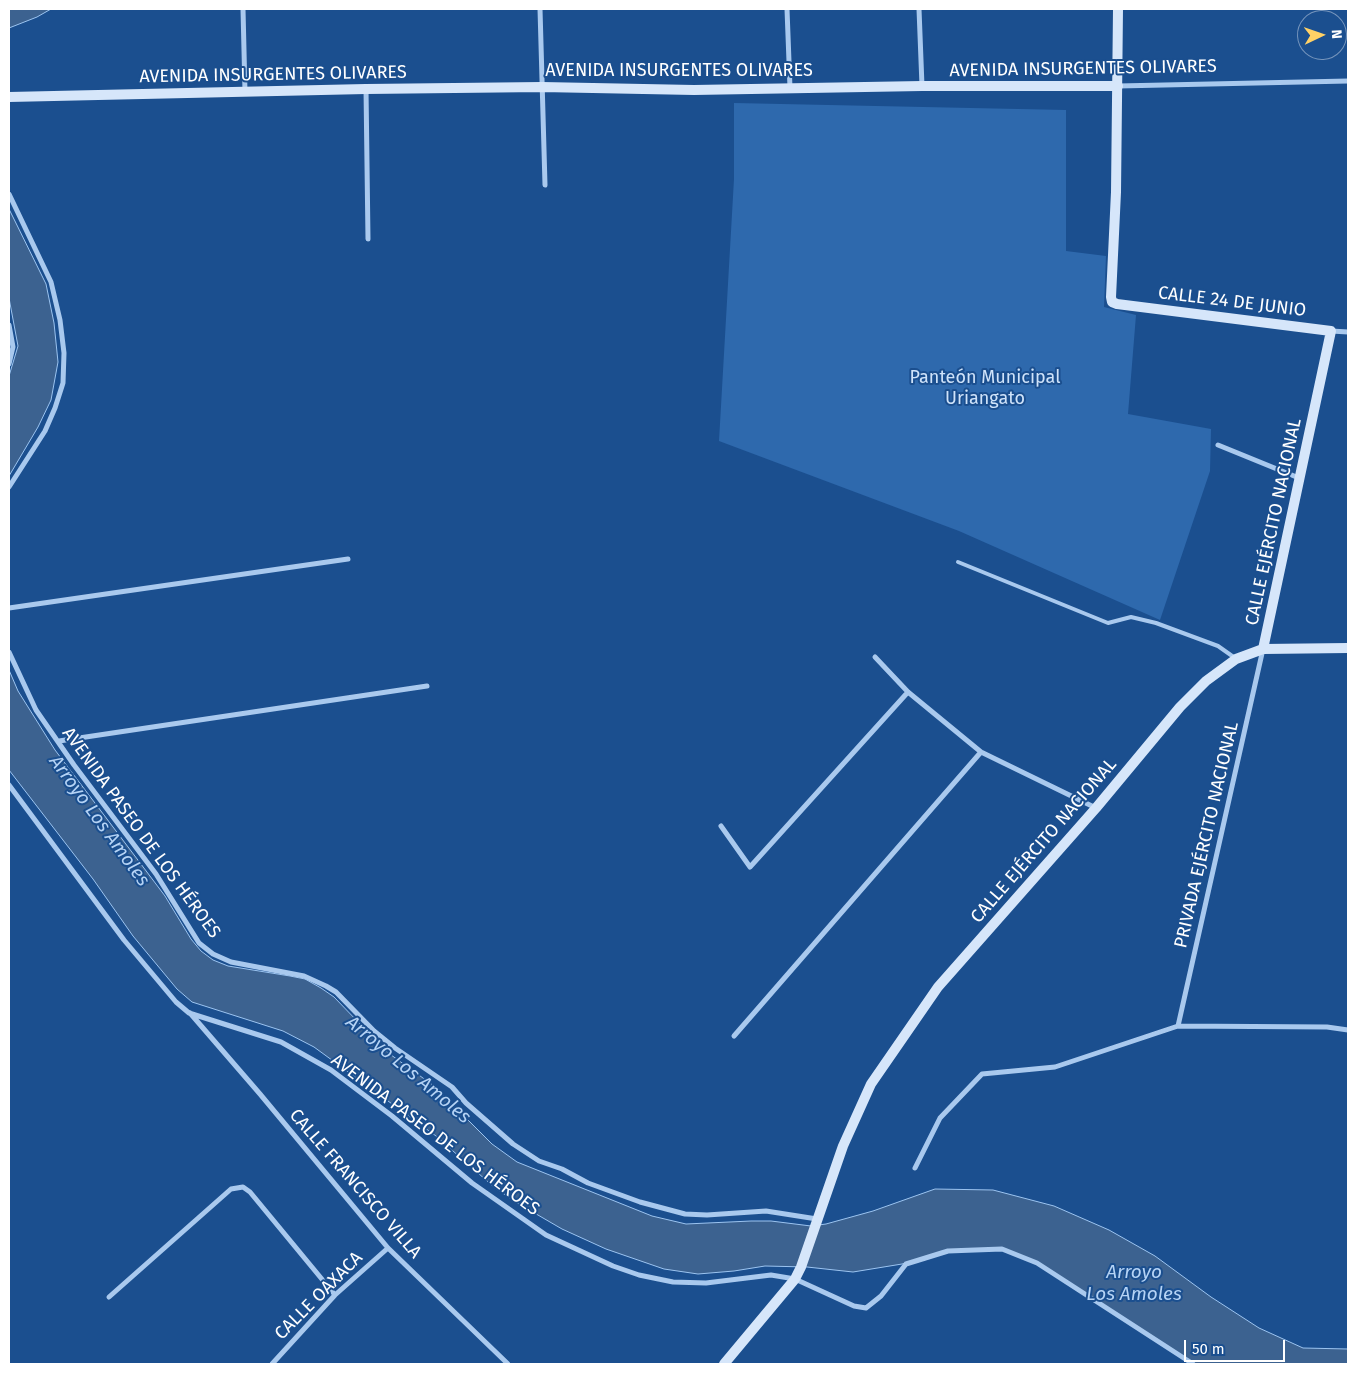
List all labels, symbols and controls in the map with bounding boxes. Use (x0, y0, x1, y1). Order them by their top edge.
north arrow (1297, 10, 1347, 60)
text: N (1328, 29, 1345, 39)
street label: AVENIDA INSURGENTES OLIVARES (949, 56, 1217, 82)
street label: AVENIDA INSURGENTES OLIVARES (545, 60, 813, 82)
street label: AVENIDA INSURGENTES OLIVARES (139, 62, 407, 88)
street label: CALLE 24 DE JUNIO (1157, 282, 1307, 322)
park label: Panteón Municipal Uriangato (910, 367, 1060, 409)
street label: CALLE EJÉRCITO NACIONAL (1241, 416, 1307, 628)
street label: PRIVADA EJÉRCITO NACIONAL (1170, 720, 1244, 950)
street label: AVENIDA PASEO DE LOS HÉROES (57, 723, 225, 943)
water label: Arroyo Los Amoles (44, 751, 154, 891)
street label: CALLE EJÉRCITO NACIONAL (967, 754, 1121, 928)
water label: Arroyo Los Amoles (341, 1011, 475, 1129)
street label: AVENIDA PASEO DE LOS HÉROES (326, 1050, 544, 1220)
street label: CALLE FRANCISCO VILLA (284, 1105, 426, 1263)
street label: CALLE OAXACA (271, 1248, 367, 1344)
water label: Arroyo Los Amoles (1086, 1262, 1182, 1306)
scale bar (1187, 1330, 1288, 1362)
text: 50 m (1192, 1340, 1225, 1358)

